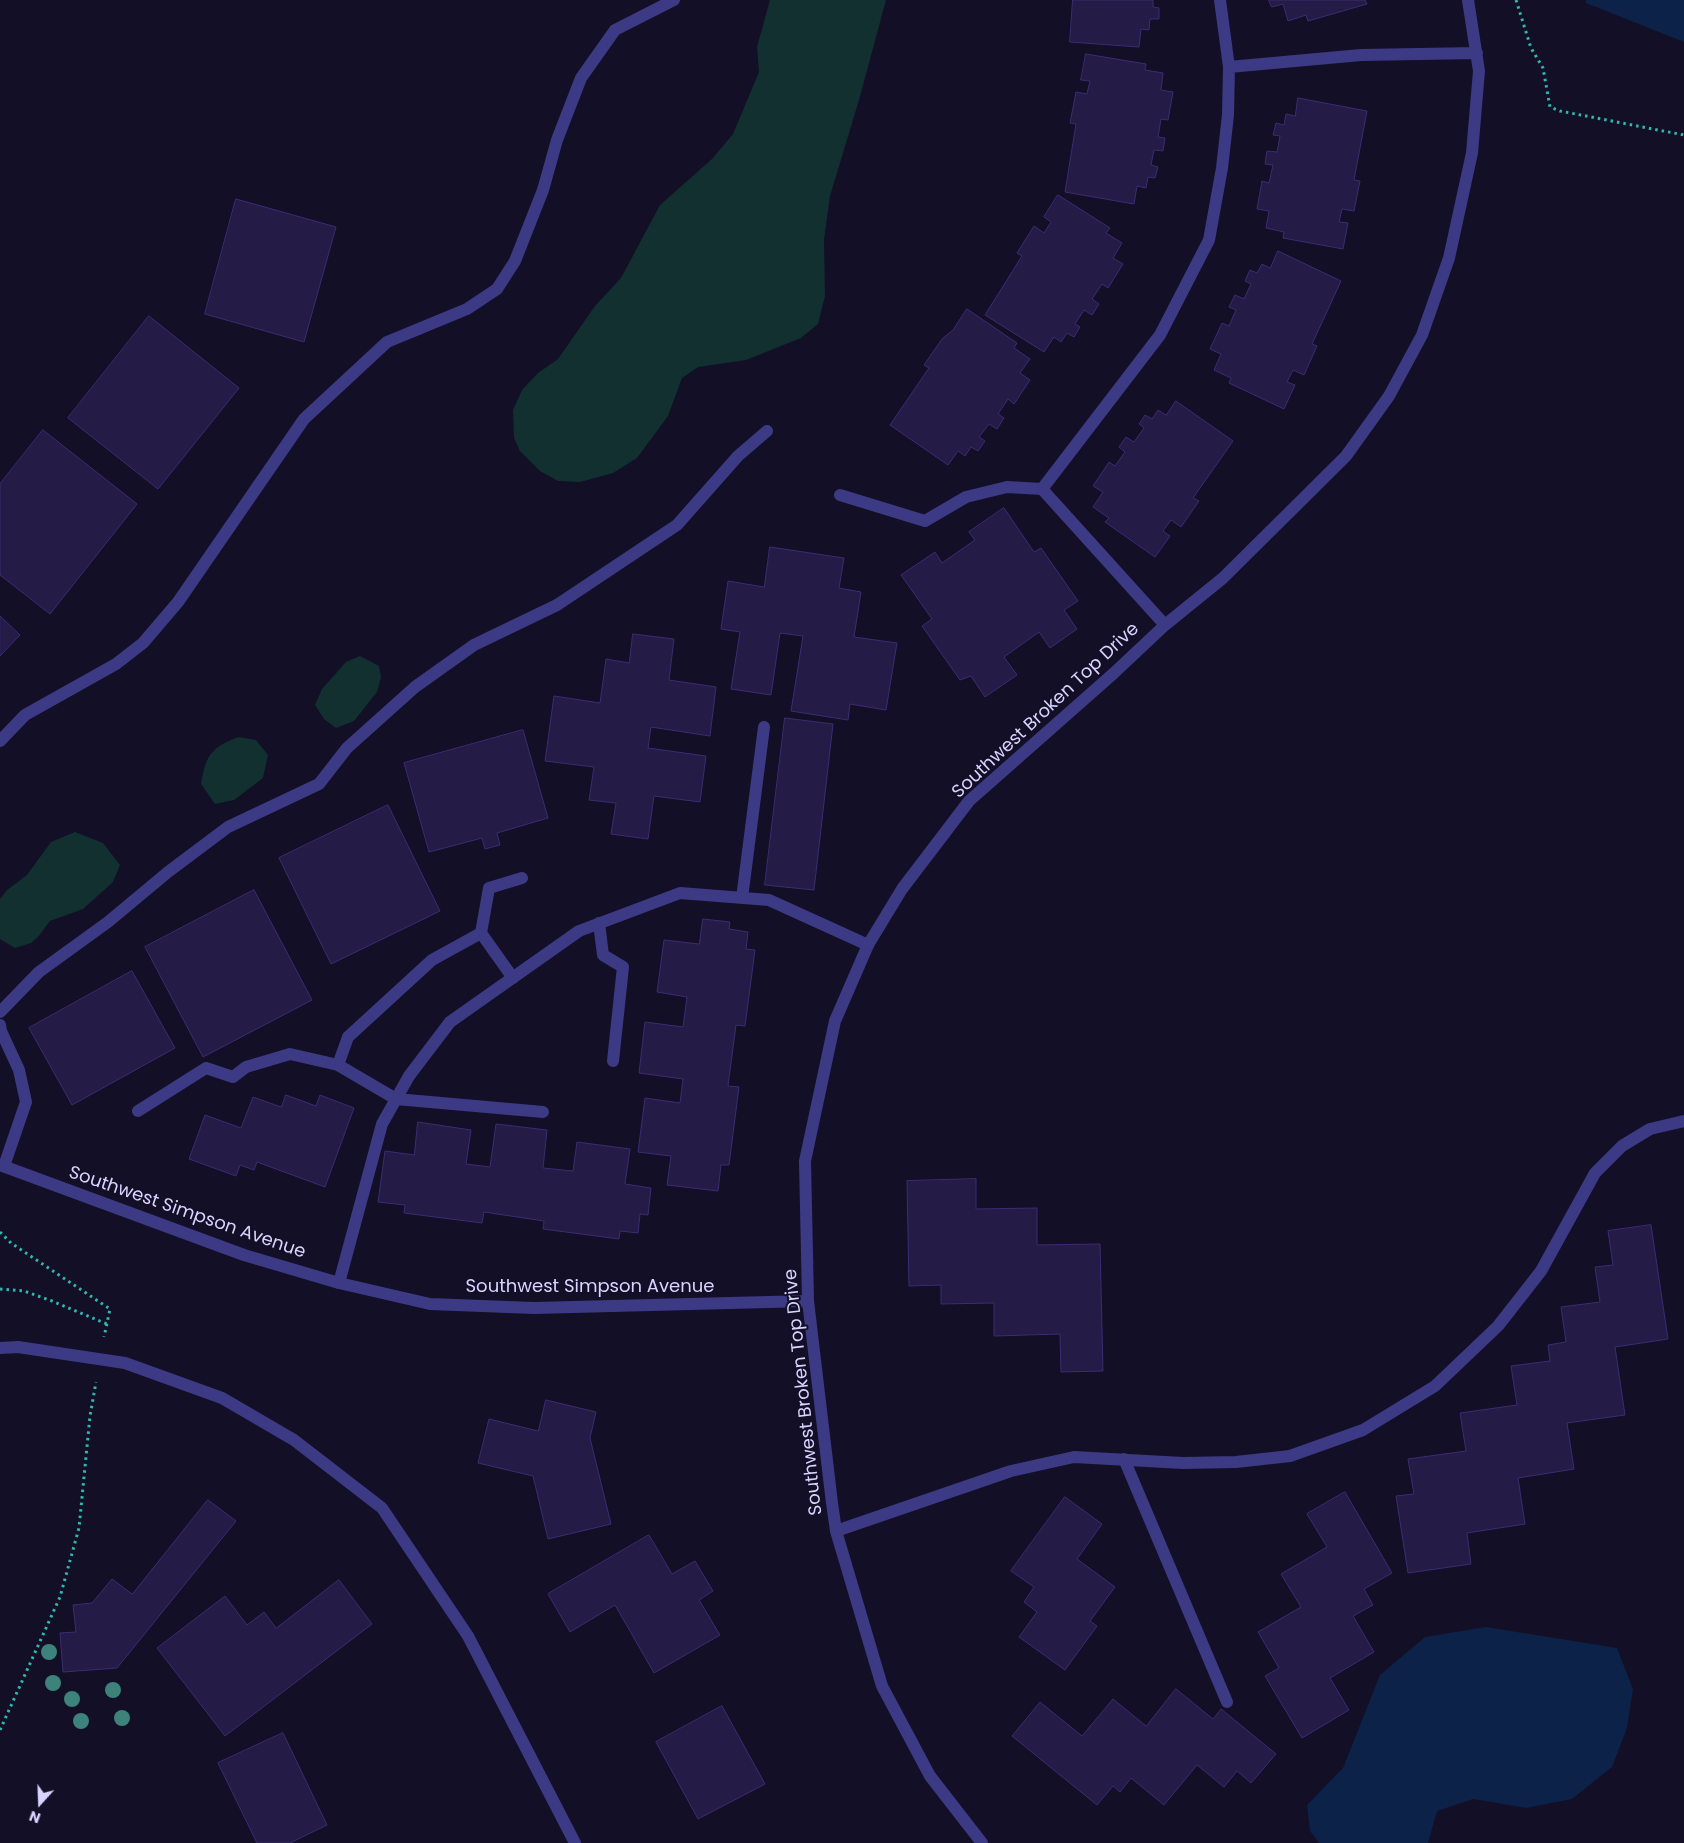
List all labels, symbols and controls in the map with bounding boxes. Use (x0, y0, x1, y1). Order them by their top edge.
street label: Southwest Broken Top Drive (948, 619, 1144, 803)
street label: Southwest Simpson Avenue (66, 1162, 308, 1264)
street label: Southwest Broken Top Drive (780, 1268, 828, 1516)
street label: Southwest Simpson Avenue (466, 1276, 714, 1298)
north arrow (15, 1778, 65, 1828)
text: N (27, 1806, 43, 1828)

